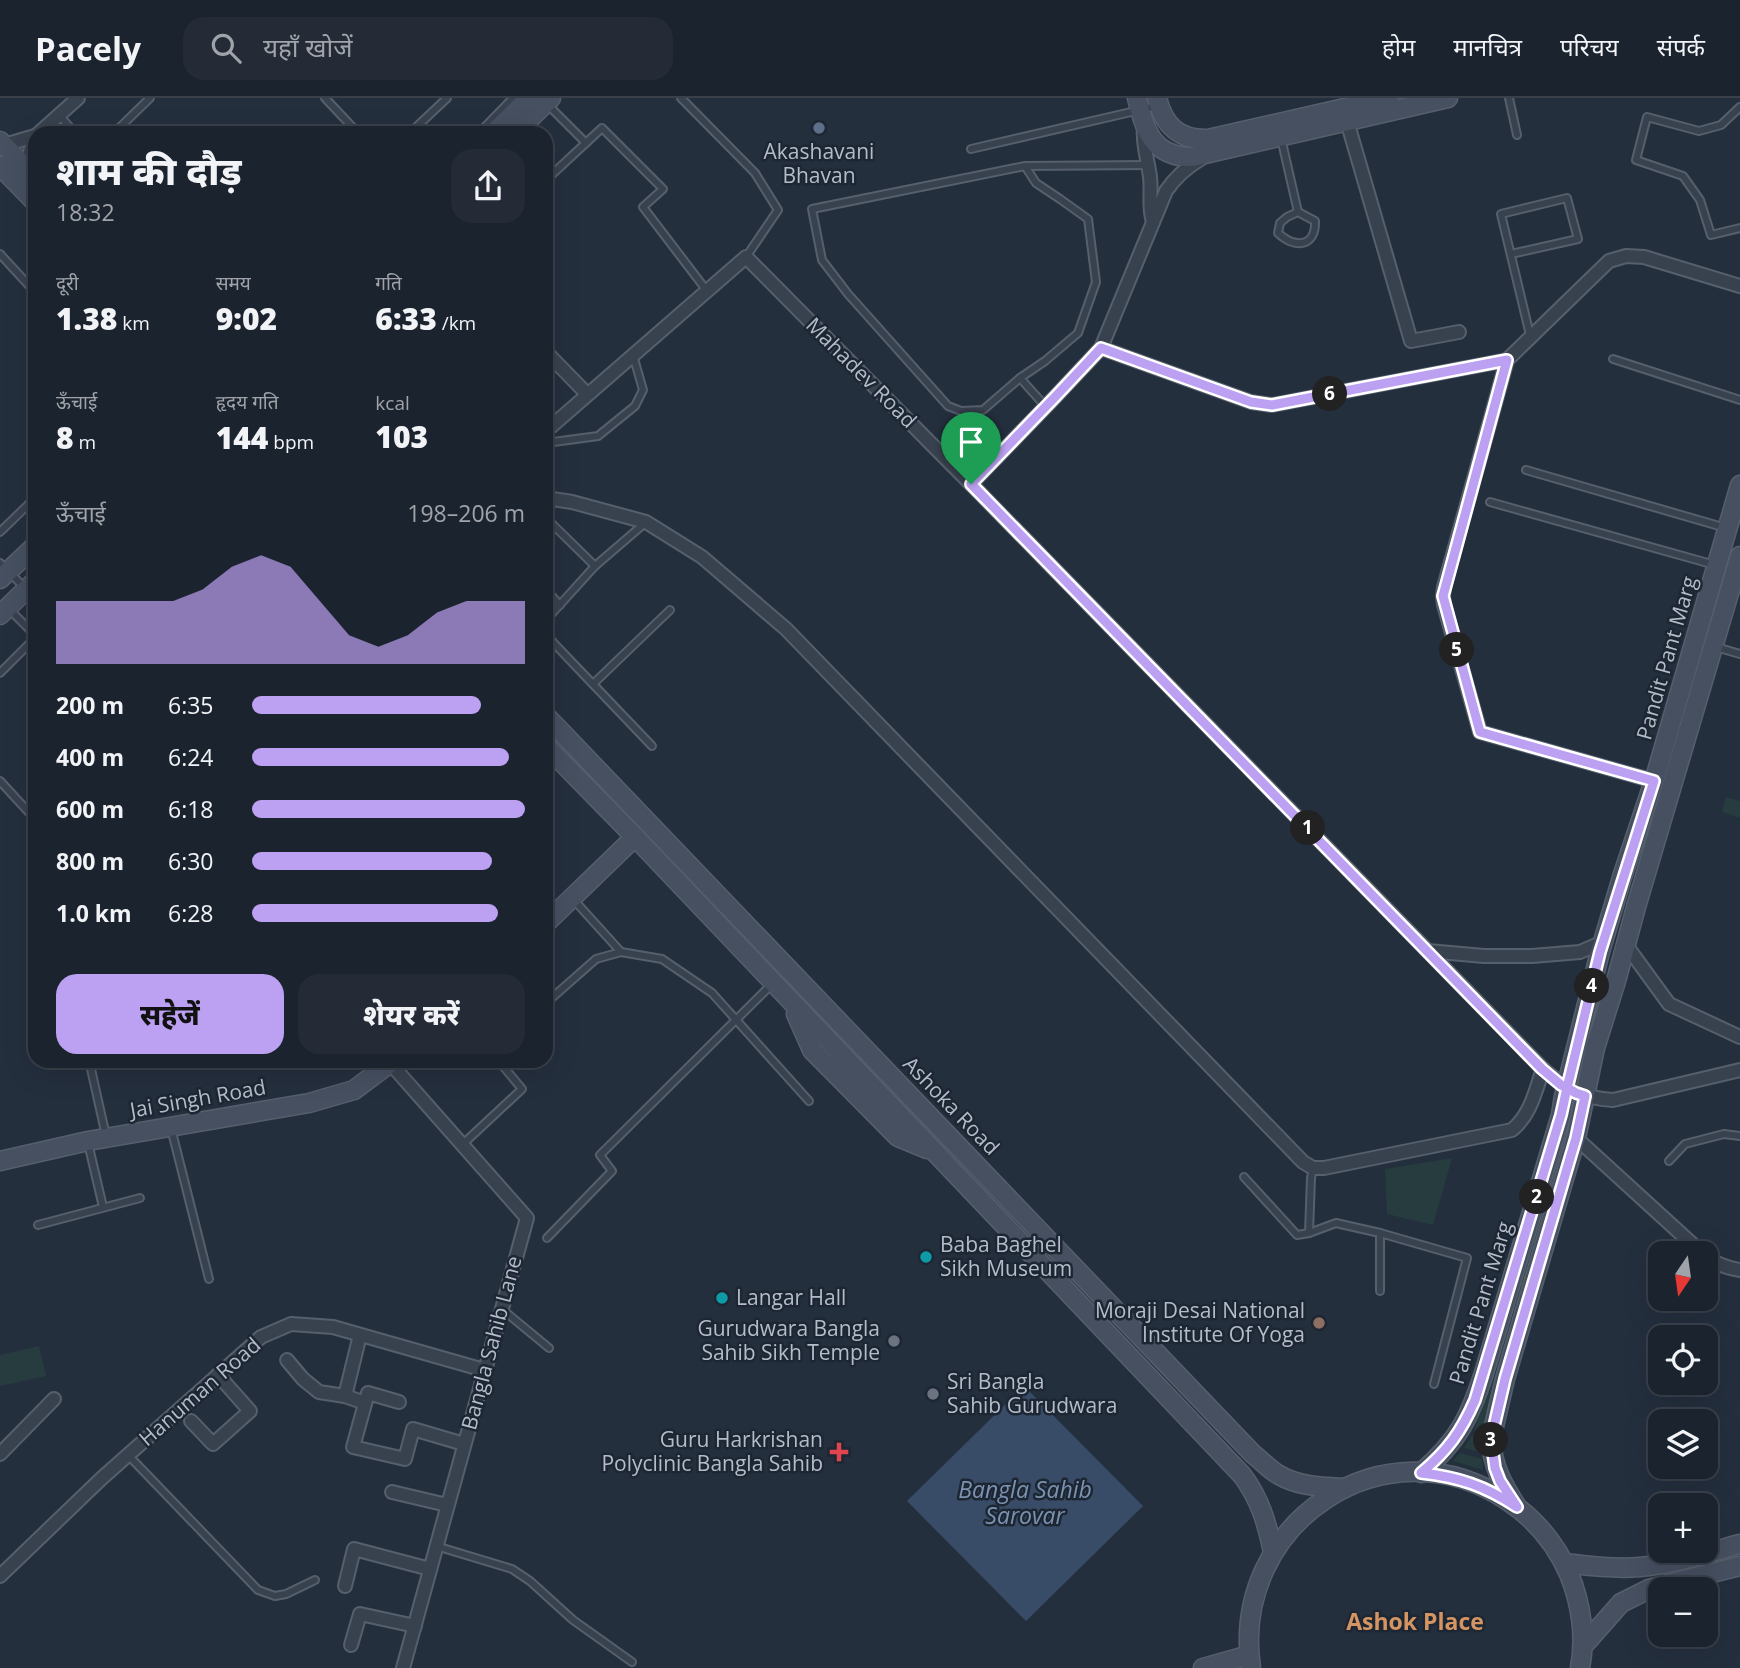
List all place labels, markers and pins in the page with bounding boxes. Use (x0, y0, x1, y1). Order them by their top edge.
marker: Akashavani Bhavan (811, 120, 827, 136)
place label: Akashavani Bhavan (764, 137, 874, 189)
pin: 6 (1312, 376, 1348, 412)
pin (941, 412, 1001, 484)
pin: 5 (1440, 632, 1474, 668)
pin: 1 (1290, 810, 1326, 846)
pin: 4 (1574, 968, 1610, 1004)
pin: 2 (1520, 1180, 1554, 1214)
place label: Baba Baghel Sikh Museum (940, 1230, 1072, 1282)
marker: Baba Baghel Sikh Museum (918, 1249, 934, 1265)
place label: Langar Hall (736, 1283, 846, 1311)
marker: Langar Hall (714, 1290, 730, 1306)
place label: Moraji Desai National Institute Of Yoga (1095, 1296, 1305, 1348)
place label: Gurudwara Bangla Sahib Sikh Temple (697, 1314, 880, 1366)
marker: Moraji Desai National Institute Of Yoga (1311, 1315, 1327, 1331)
marker: Gurudwara Bangla Sahib Sikh Temple (886, 1333, 902, 1349)
place label: Sri Bangla Sahib Gurudwara (947, 1367, 1117, 1419)
marker: Sri Bangla Sahib Gurudwara (925, 1386, 941, 1402)
pin: 3 (1474, 1422, 1508, 1458)
place label: Guru Harkrishan Polyclinic Bangla Sahib (601, 1425, 823, 1477)
marker: Guru Harkrishan Polyclinic Bangla Sahib (829, 1442, 849, 1462)

